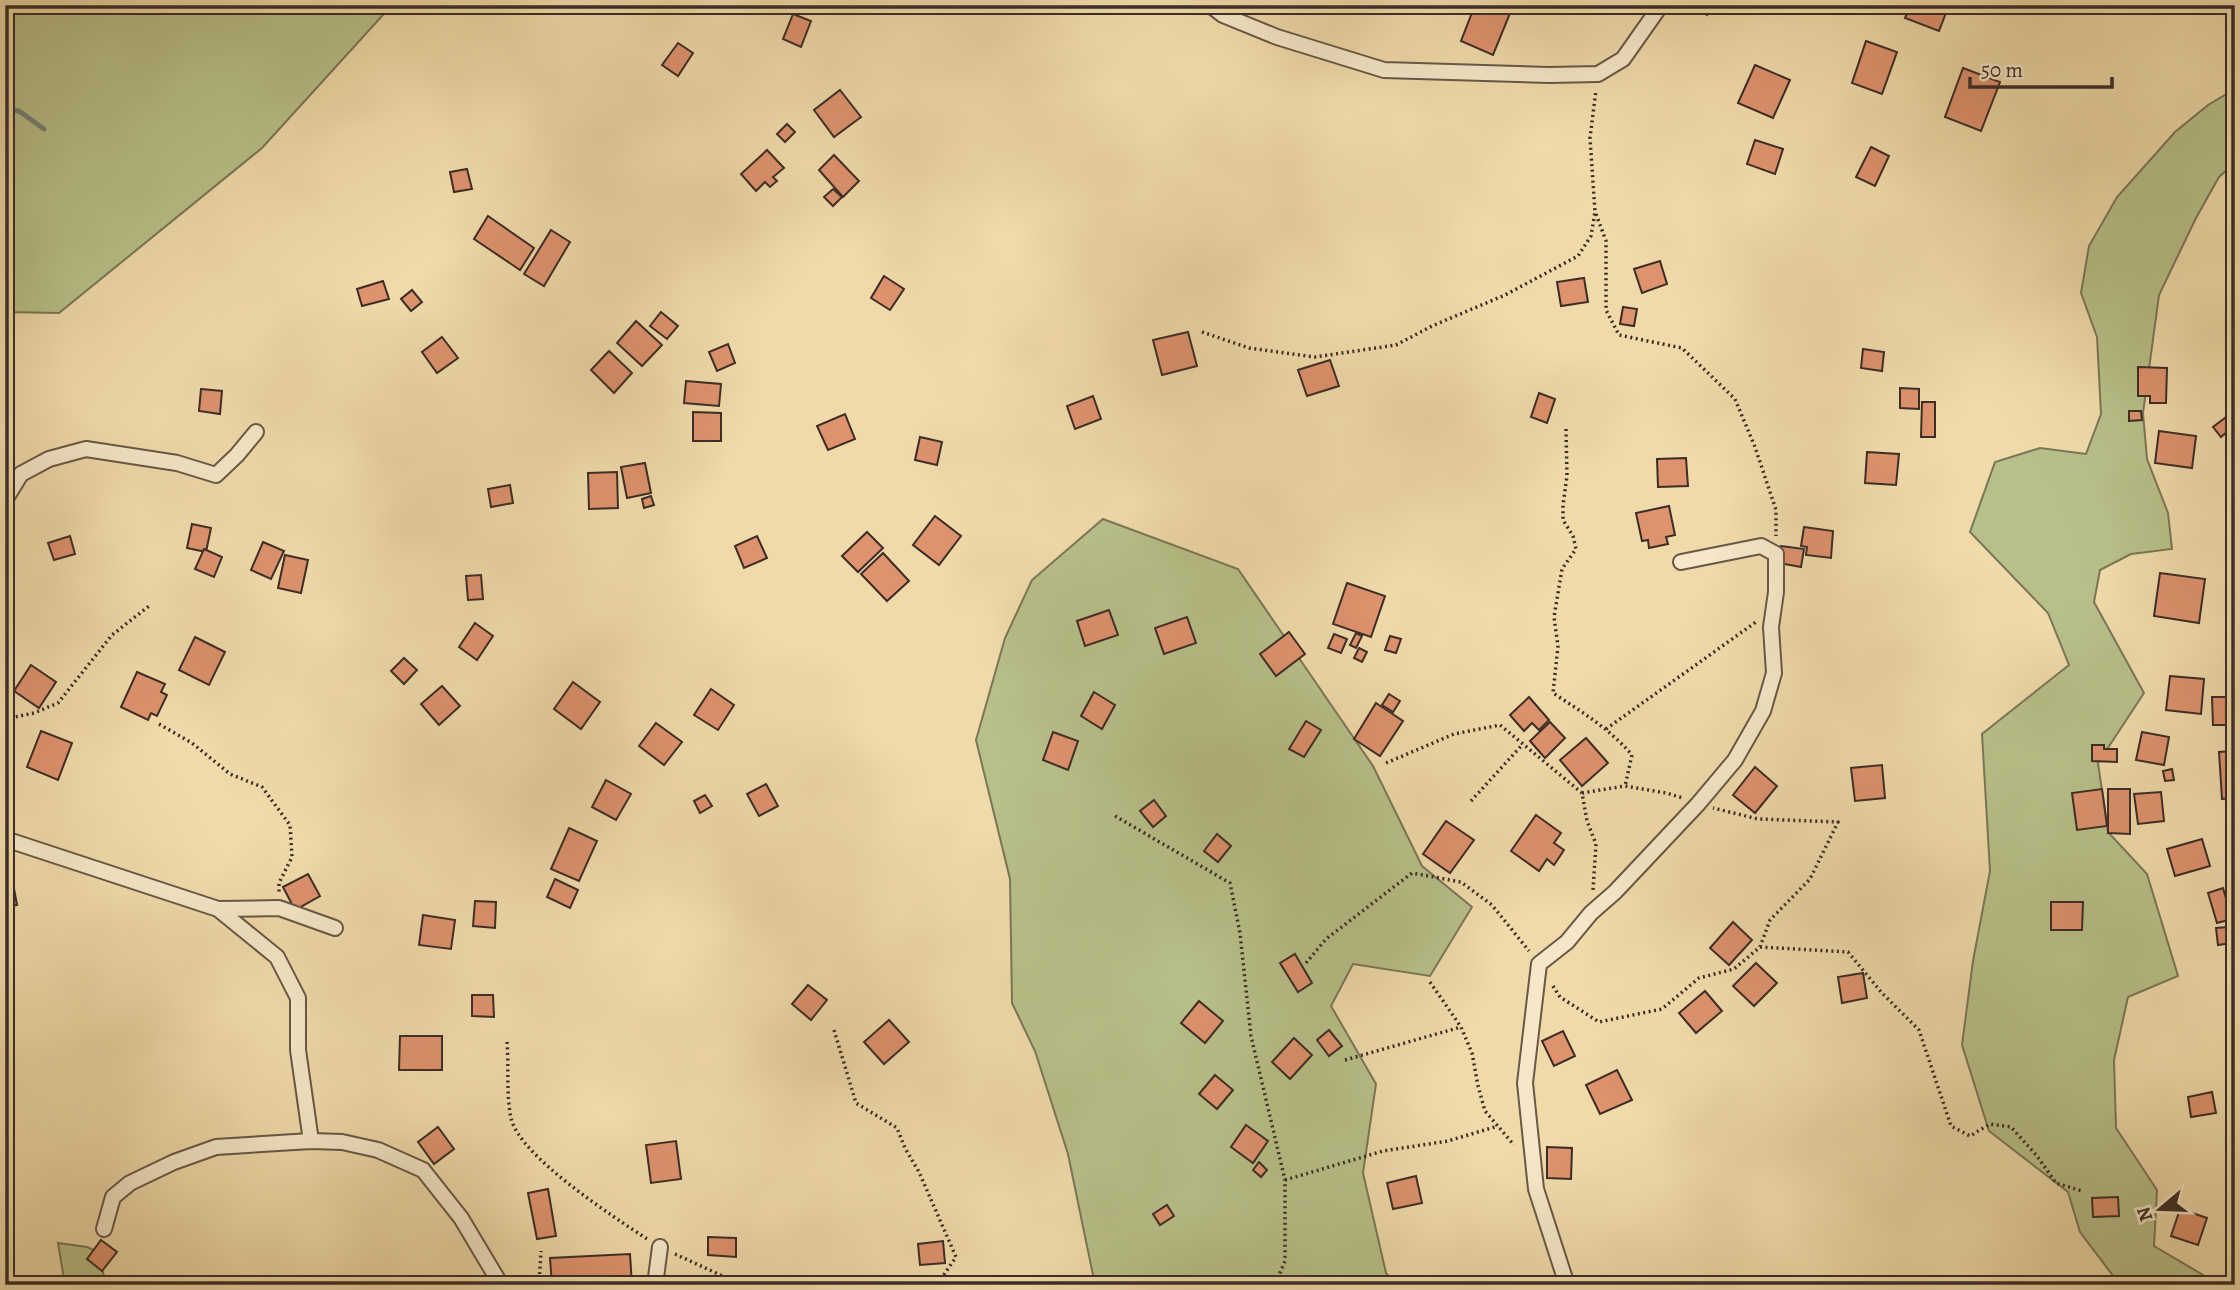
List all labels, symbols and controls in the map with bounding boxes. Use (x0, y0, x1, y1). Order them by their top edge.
scale bar (1970, 46, 2112, 90)
text: 50 m (1981, 56, 2023, 84)
north arrow (2124, 1174, 2194, 1244)
text: N (2130, 1203, 2159, 1225)

